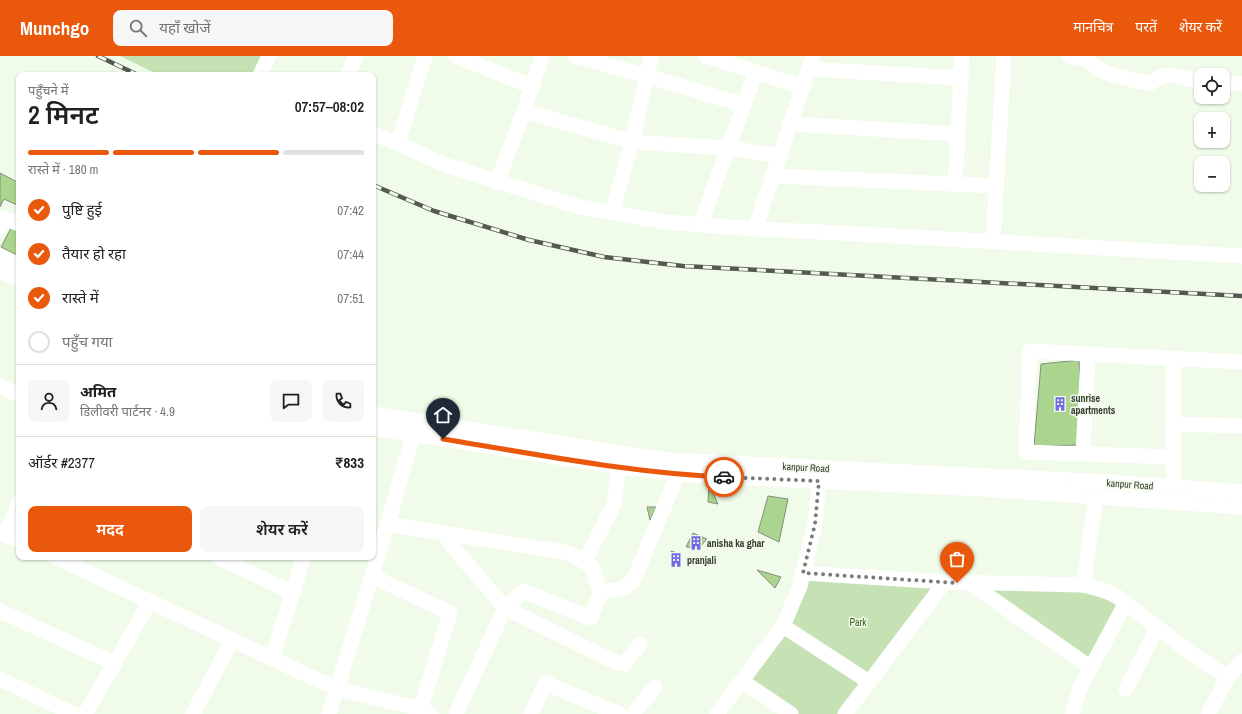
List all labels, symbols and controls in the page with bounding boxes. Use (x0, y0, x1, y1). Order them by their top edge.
search box (113, 10, 393, 46)
text: Munchgo (20, 15, 89, 41)
icon: search (127, 17, 149, 39)
text: यहाँ खोजें (159, 17, 211, 38)
text: मानचित्र (1073, 18, 1113, 36)
text: परतें (1135, 18, 1157, 36)
text: शेयर करें (1179, 18, 1222, 36)
map controls (1194, 68, 1230, 192)
button: locate (1194, 68, 1230, 104)
text: पहुँचने में (28, 82, 69, 99)
text: 07:57–08:02 (295, 96, 364, 117)
text: 2 मिनट (28, 97, 99, 132)
button: + (1194, 112, 1230, 148)
button: − (1194, 156, 1230, 192)
text: रास्ते में · 180 m (28, 161, 98, 178)
icon: check (28, 199, 50, 221)
text: पुष्टि हुई (62, 199, 102, 220)
text: 07:42 (337, 202, 364, 219)
icon: check (28, 243, 50, 265)
text: तैयार हो रहा (62, 243, 126, 264)
text: 07:44 (337, 246, 364, 263)
icon: check (28, 287, 50, 309)
text: रास्ते में (62, 287, 99, 308)
text: 07:51 (337, 290, 364, 307)
text: पहुँच गया (62, 331, 112, 352)
button: person (28, 380, 70, 422)
button: chat (270, 380, 312, 422)
button: phone (322, 380, 364, 422)
text: अमित (80, 381, 116, 402)
place label: sunrise apartments (1071, 392, 1116, 417)
building icon: sunrise apartments (1052, 396, 1068, 412)
pin (426, 398, 460, 439)
text: डिलीवरी पार्टनर · 4.9 (80, 403, 175, 420)
icon: home (432, 404, 454, 426)
text: ऑर्डर #2377 (28, 452, 95, 473)
text: ₹833 (335, 452, 364, 473)
courier (704, 457, 744, 497)
street label: kanpur Road (782, 460, 830, 475)
icon: car (713, 466, 735, 488)
street label: kanpur Road (1106, 476, 1154, 493)
button: मदद (28, 506, 192, 552)
button: शेयर करें (200, 506, 364, 552)
building icon: anisha ka ghar (688, 535, 704, 551)
place label: anisha ka ghar (707, 537, 765, 550)
pin (940, 542, 974, 583)
icon: bag (946, 548, 968, 570)
building icon: pranjali (668, 552, 684, 568)
place label: pranjali (687, 554, 716, 567)
park label: Park (850, 616, 867, 629)

